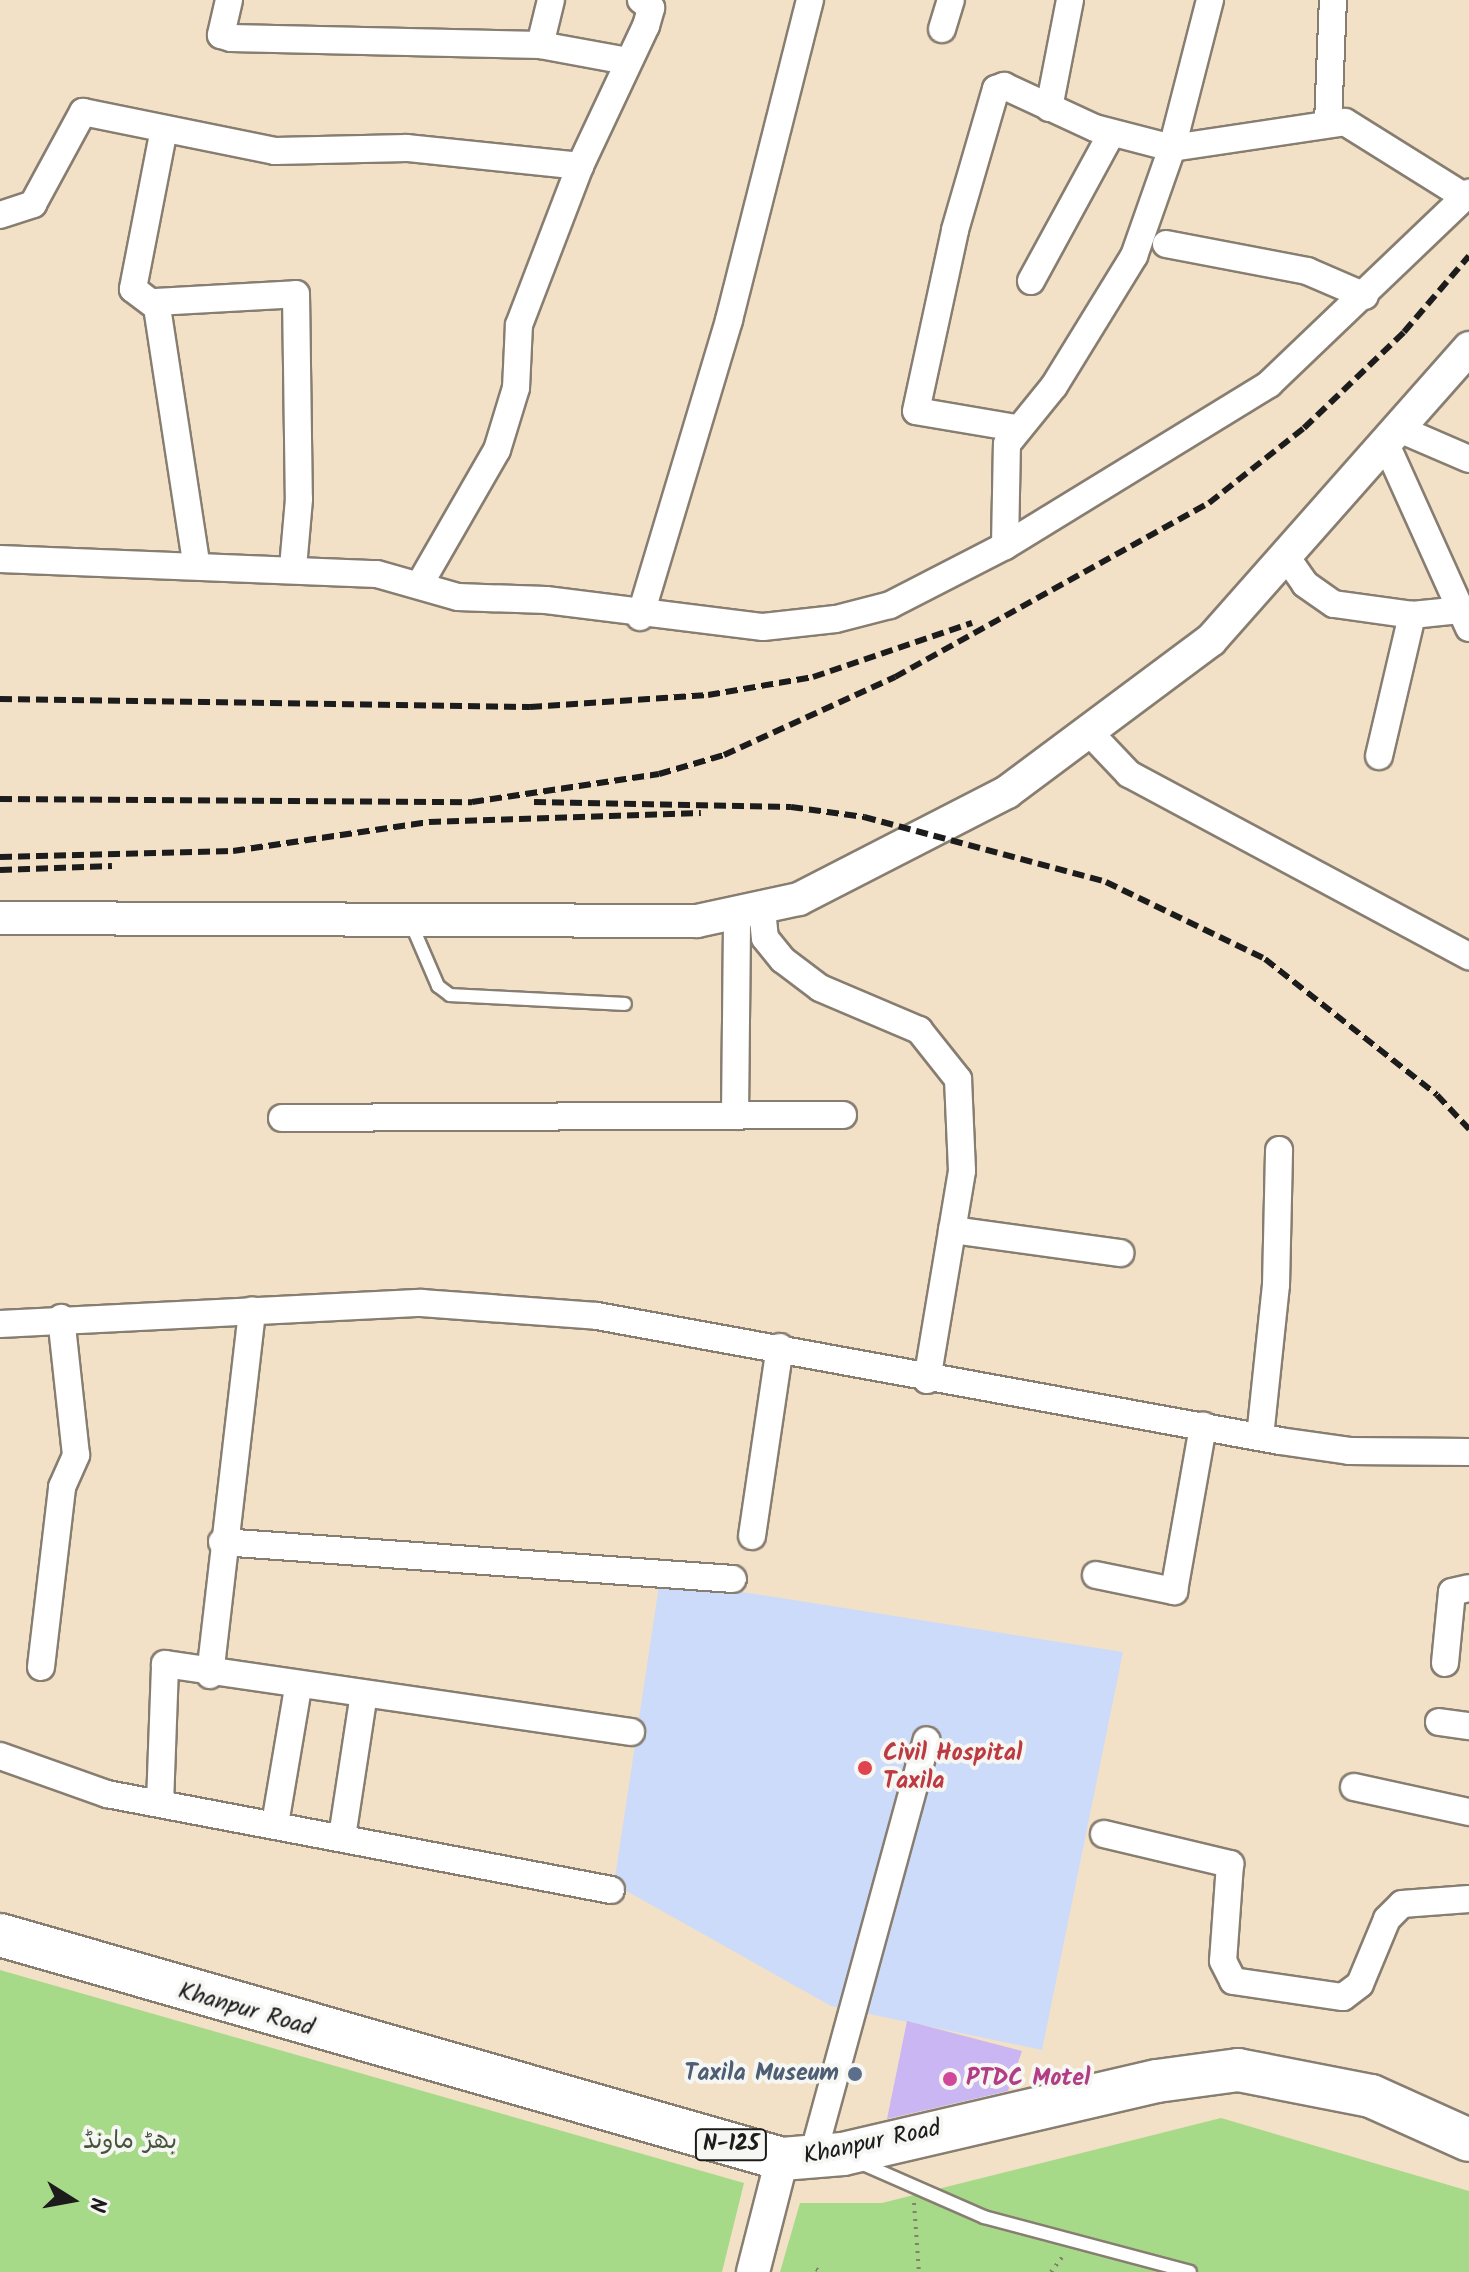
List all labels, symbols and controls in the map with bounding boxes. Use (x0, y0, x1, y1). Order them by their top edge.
place label: Civil Hospital Taxila (883, 1740, 1022, 1796)
marker: Civil Hospital Taxila (854, 1757, 876, 1779)
street label: Khanpur Road (175, 1977, 317, 2043)
place label: Taxila Museum (684, 2060, 839, 2088)
marker: Taxila Museum (846, 2065, 864, 2083)
place label: PTDC Motel (966, 2065, 1090, 2093)
marker: PTDC Motel (941, 2070, 959, 2088)
street label: Khanpur Road (801, 2114, 943, 2172)
road number: N-125 (693, 2127, 769, 2163)
park label: بھڑ ماونڈ (83, 2128, 177, 2156)
north arrow (32, 2160, 112, 2240)
text: N (78, 2195, 115, 2215)

